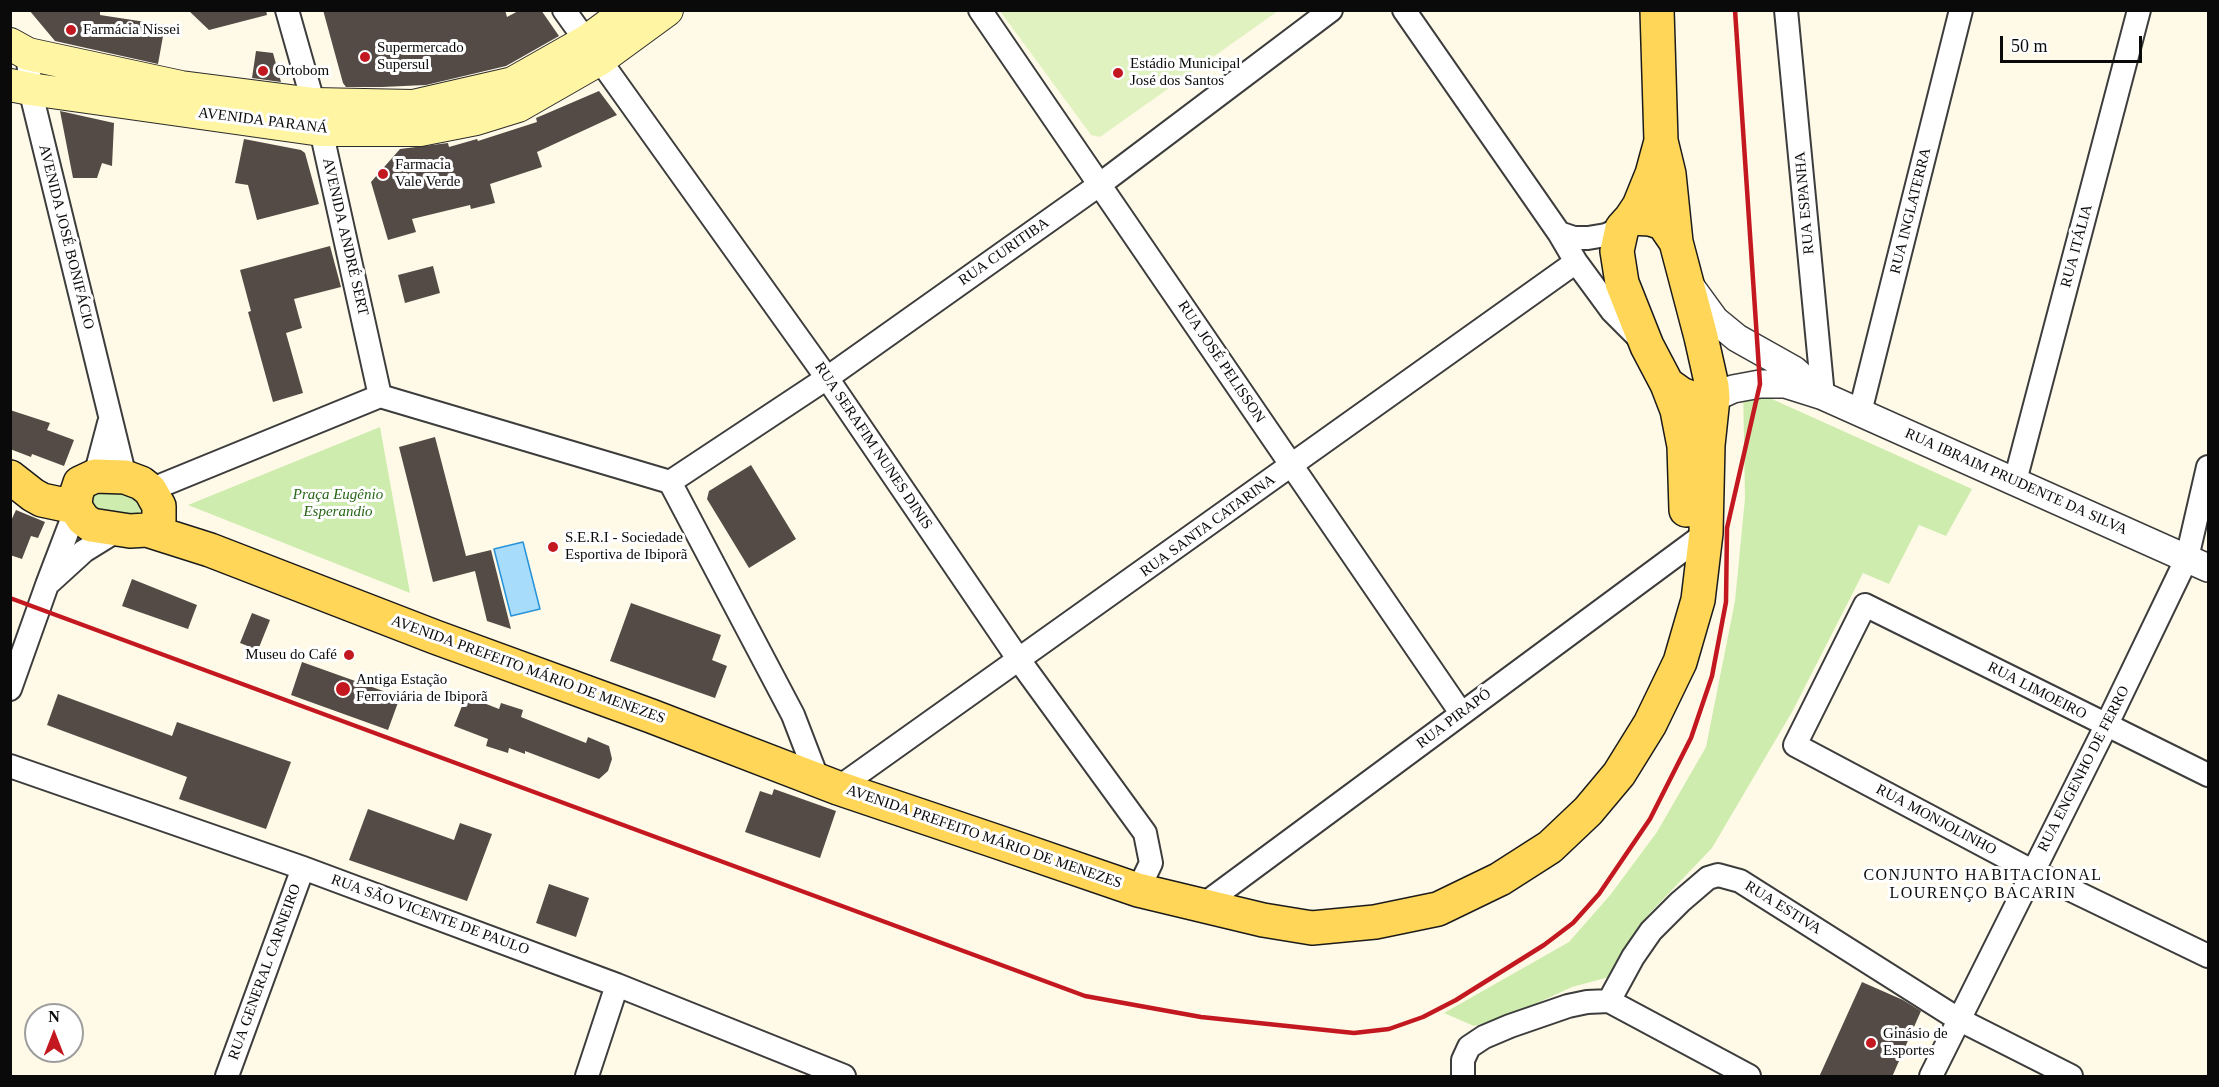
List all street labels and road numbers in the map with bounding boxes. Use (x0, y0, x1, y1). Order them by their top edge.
street label: AVENIDA PARANÁ (197, 104, 329, 138)
street label: AVENIDA JOSÉ BONIFÁCIO (34, 143, 98, 331)
street label: RUA INGLATERRA (1887, 146, 1935, 276)
street label: RUA ESPANHA (1792, 151, 1818, 255)
street label: AVENIDA ANDRÉ SERT (318, 156, 372, 318)
street label: RUA ITÁLIA (2057, 202, 2097, 290)
street label: RUA CURITIBA (955, 214, 1053, 290)
street label: RUA JOSÉ PELISSON (1173, 298, 1269, 426)
street label: RUA SERAFIM NUNES DINIS (810, 359, 936, 533)
street label: RUA IBRAIM PRUDENTE DA SILVA (1902, 425, 2130, 539)
street label: RUA SANTA CATARINA (1137, 471, 1279, 581)
street label: AVENIDA PREFEITO MÁRIO DE MENEZES (389, 612, 667, 728)
street label: RUA LIMOEIRO (1984, 658, 2090, 724)
street label: RUA ENGENHO DE FERRO (2034, 683, 2134, 855)
street label: RUA PIRAPÓ (1413, 685, 1495, 753)
street label: AVENIDA PREFEITO MÁRIO DE MENEZES (844, 781, 1124, 893)
street label: RUA MONJOLINHO (1873, 781, 1999, 859)
street label: RUA SÃO VICENTE DE PAULO (329, 871, 531, 959)
street label: RUA ESTIVA (1741, 877, 1825, 939)
street label: RUA GENERAL CARNEIRO (225, 882, 305, 1062)

